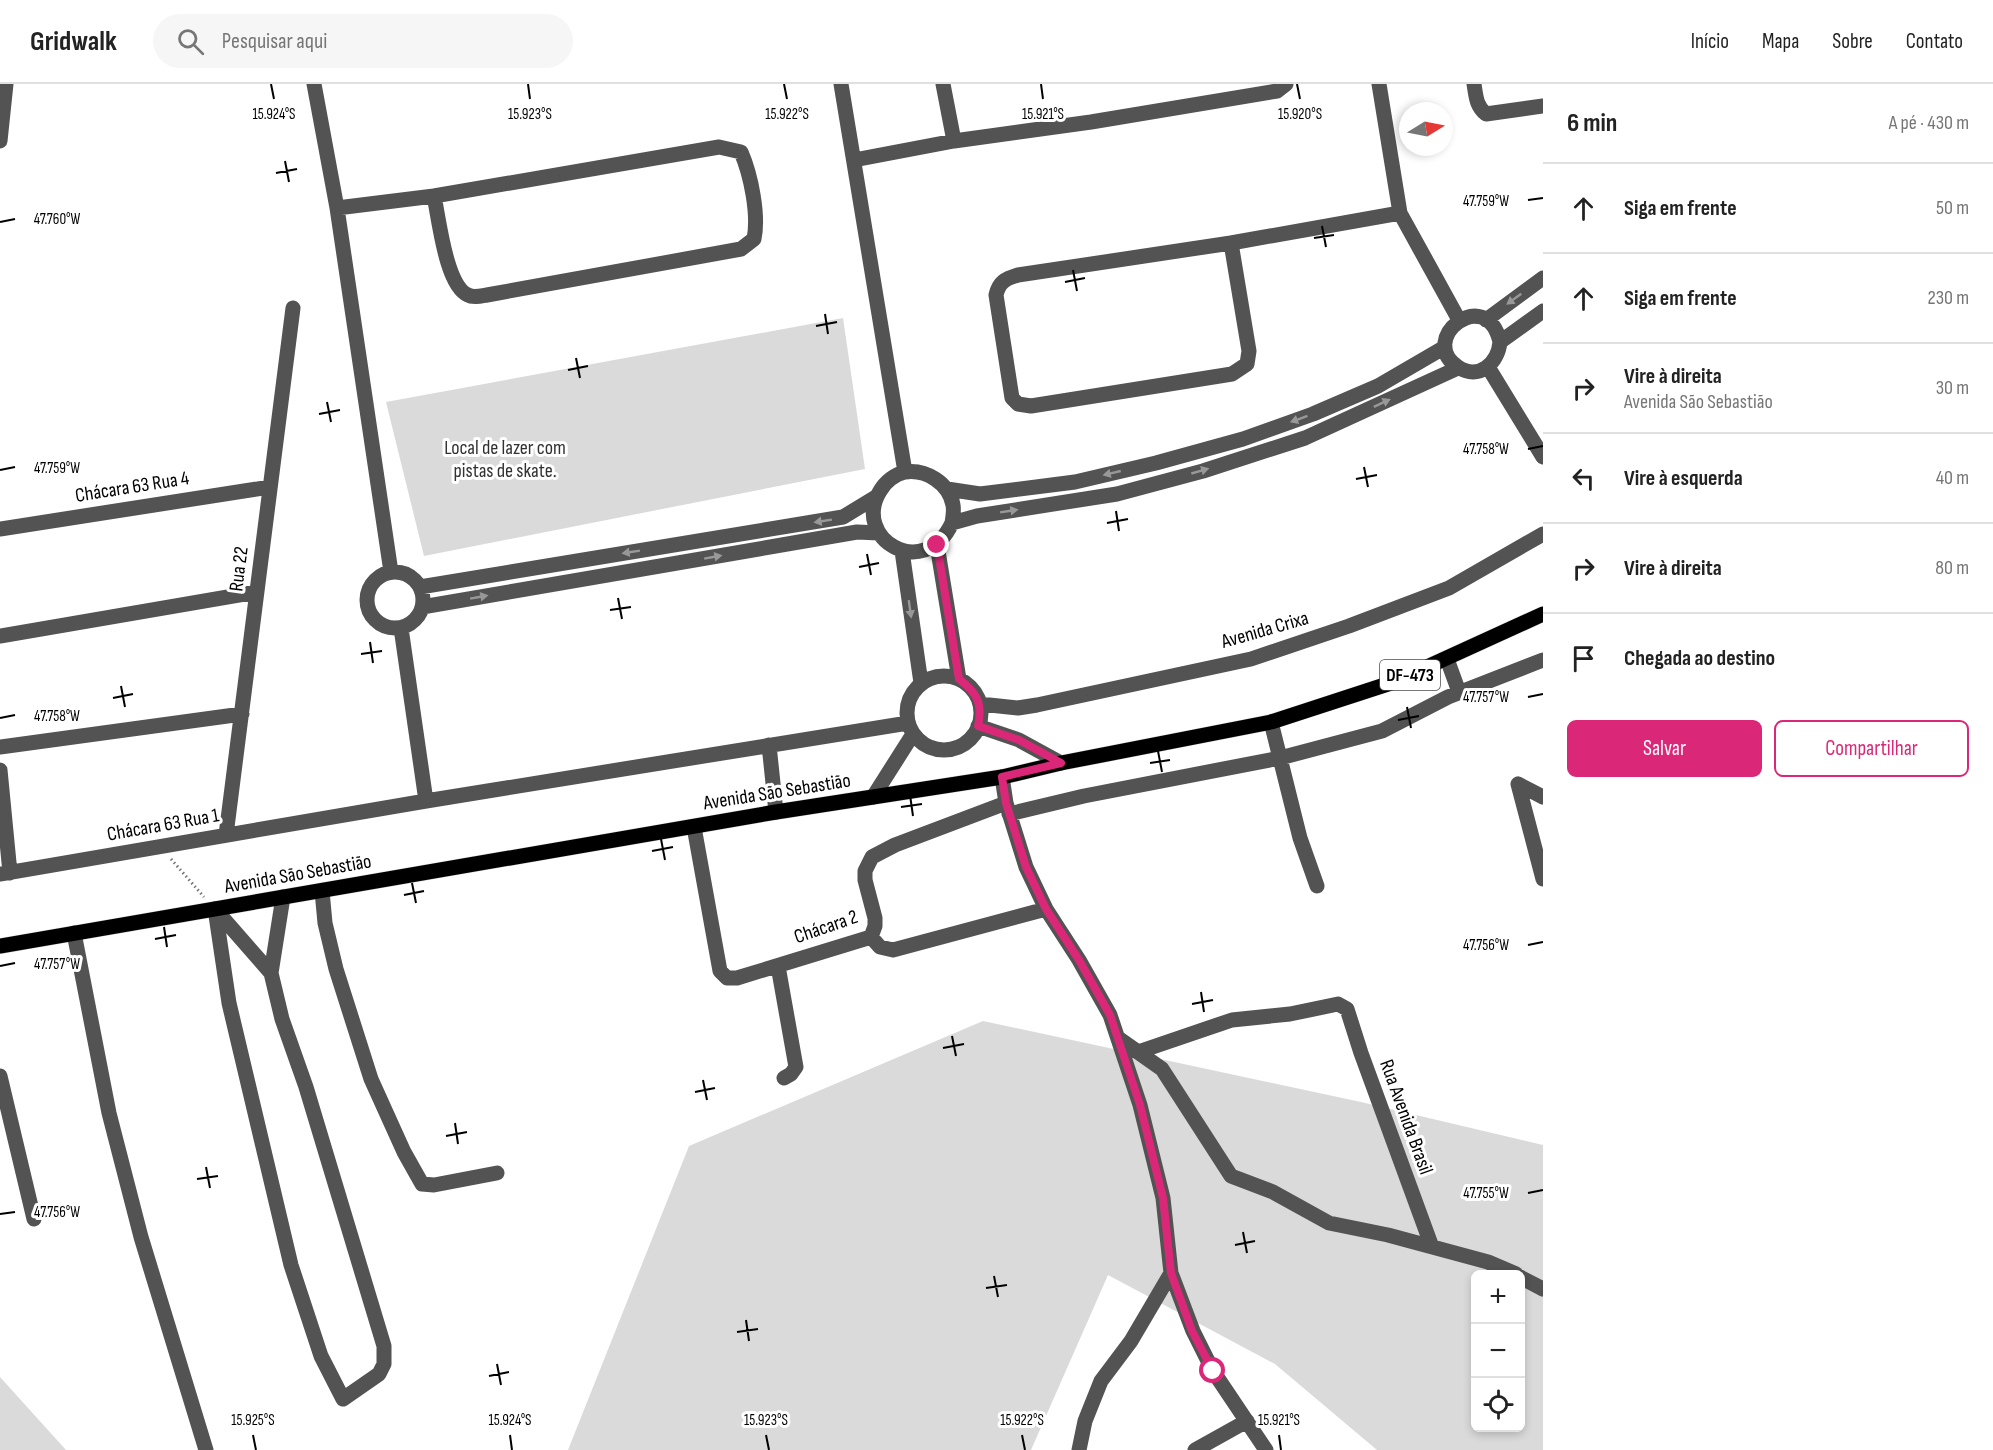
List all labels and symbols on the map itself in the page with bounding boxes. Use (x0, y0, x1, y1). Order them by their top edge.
north arrow (1399, 102, 1453, 156)
text: 15.924°S (252, 105, 296, 124)
text: 15.923°S (508, 105, 552, 124)
text: 15.922°S (765, 105, 809, 124)
text: 15.921°S (1022, 105, 1064, 124)
text: 15.920°S (1278, 105, 1322, 124)
text: 47.759°W (1463, 192, 1509, 211)
text: 47.760°W (34, 210, 81, 229)
one-way arrow (1507, 292, 1522, 304)
one-way arrow (1374, 398, 1391, 407)
one-way arrow (1290, 414, 1308, 424)
park label: Local de lazer com pistas de skate. (444, 436, 566, 483)
text: 47.758°W (1463, 440, 1509, 459)
text: 47.759°W (34, 459, 80, 478)
street label: Chácara 63 Rua 4 (73, 466, 191, 508)
one-way arrow (1191, 466, 1209, 475)
one-way arrow (1103, 469, 1121, 479)
one-way arrow (1000, 506, 1019, 515)
one-way arrow (814, 516, 833, 525)
route end (923, 531, 949, 557)
street label: Rua 22 (224, 545, 254, 593)
one-way arrow (621, 548, 640, 557)
one-way arrow (704, 552, 723, 561)
one-way arrow (470, 593, 489, 602)
one-way arrow (906, 599, 915, 618)
street label: Avenida Crixa (1218, 606, 1311, 654)
road number: DF-473 (1380, 660, 1440, 690)
text: 47.757°W (1463, 688, 1509, 707)
text: 47.758°W (34, 707, 80, 726)
street label: Avenida São Sebastião (701, 769, 852, 816)
street label: Chácara 63 Rua 1 (105, 803, 221, 847)
street label: Avenida São Sebastião (222, 849, 373, 899)
street label: Chácara 2 (791, 905, 861, 949)
text: 47.756°W (1463, 936, 1509, 955)
text: 47.757°W (34, 955, 80, 974)
street label: Rua Avenida Brasil (1374, 1056, 1438, 1178)
text: 47.755°W (1463, 1184, 1509, 1203)
text: 47.756°W (34, 1203, 80, 1222)
route start (1199, 1357, 1225, 1383)
text: 15.925°S (231, 1411, 275, 1430)
text: 15.924°S (488, 1411, 532, 1430)
text: 15.923°S (744, 1411, 788, 1430)
text: 15.922°S (1000, 1411, 1044, 1430)
text: 15.921°S (1258, 1411, 1300, 1430)

